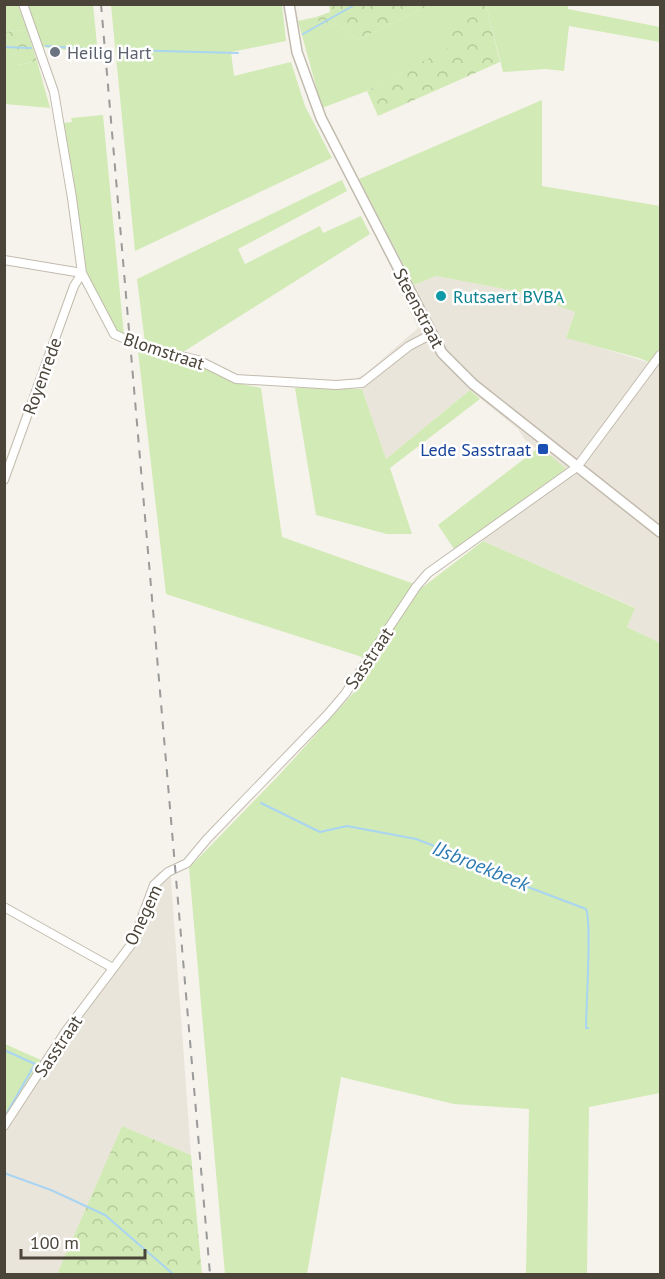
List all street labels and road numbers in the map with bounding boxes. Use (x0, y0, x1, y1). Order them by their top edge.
street label: Steenstraat (388, 264, 450, 352)
street label: Blomstraat (121, 327, 207, 375)
street label: Royenrede (17, 334, 67, 418)
street label: Sasstraat (340, 623, 398, 693)
street label: Onegem (119, 881, 167, 949)
street label: Sasstraat (29, 1011, 87, 1081)

